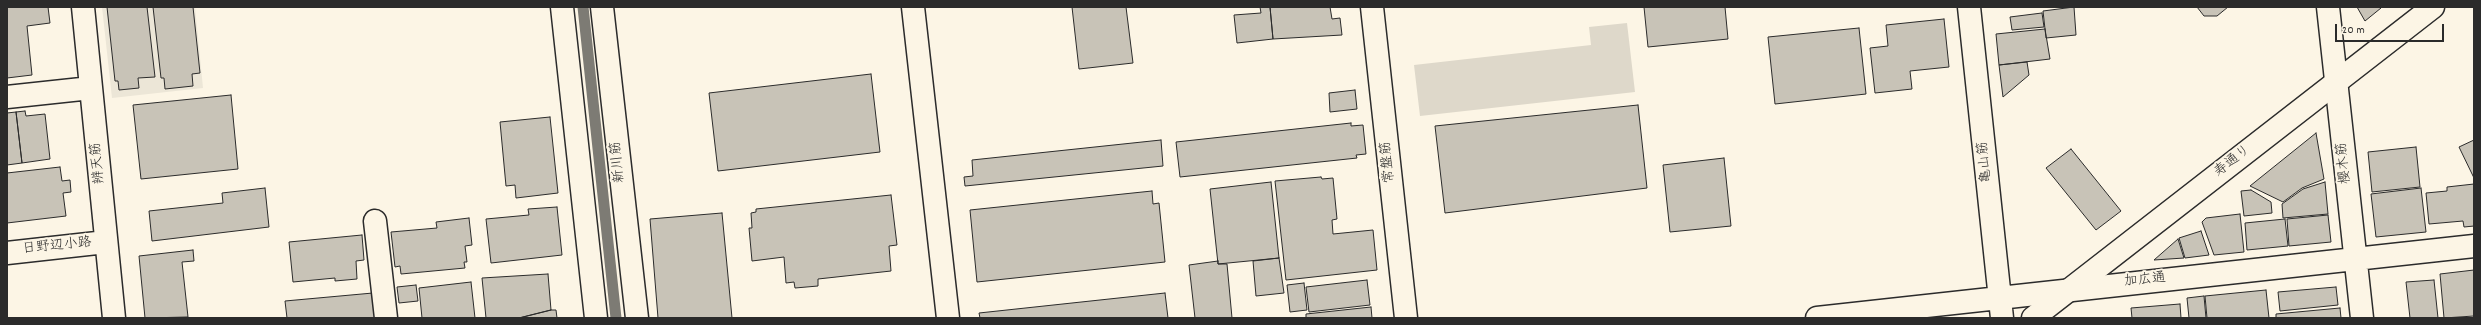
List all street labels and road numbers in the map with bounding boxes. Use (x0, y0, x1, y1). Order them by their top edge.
street label: 新川筋 (608, 140, 630, 184)
street label: 常盤筋 (1378, 140, 1400, 184)
street label: 亀山筋 (1975, 140, 1997, 184)
street label: 辨天筋 (88, 141, 110, 185)
street label: 櫻木筋 (2334, 141, 2356, 185)
street label: 寿通り (2211, 142, 2255, 182)
street label: 日野辺小路 (21, 235, 93, 259)
street label: 加広通 (2123, 270, 2167, 292)

